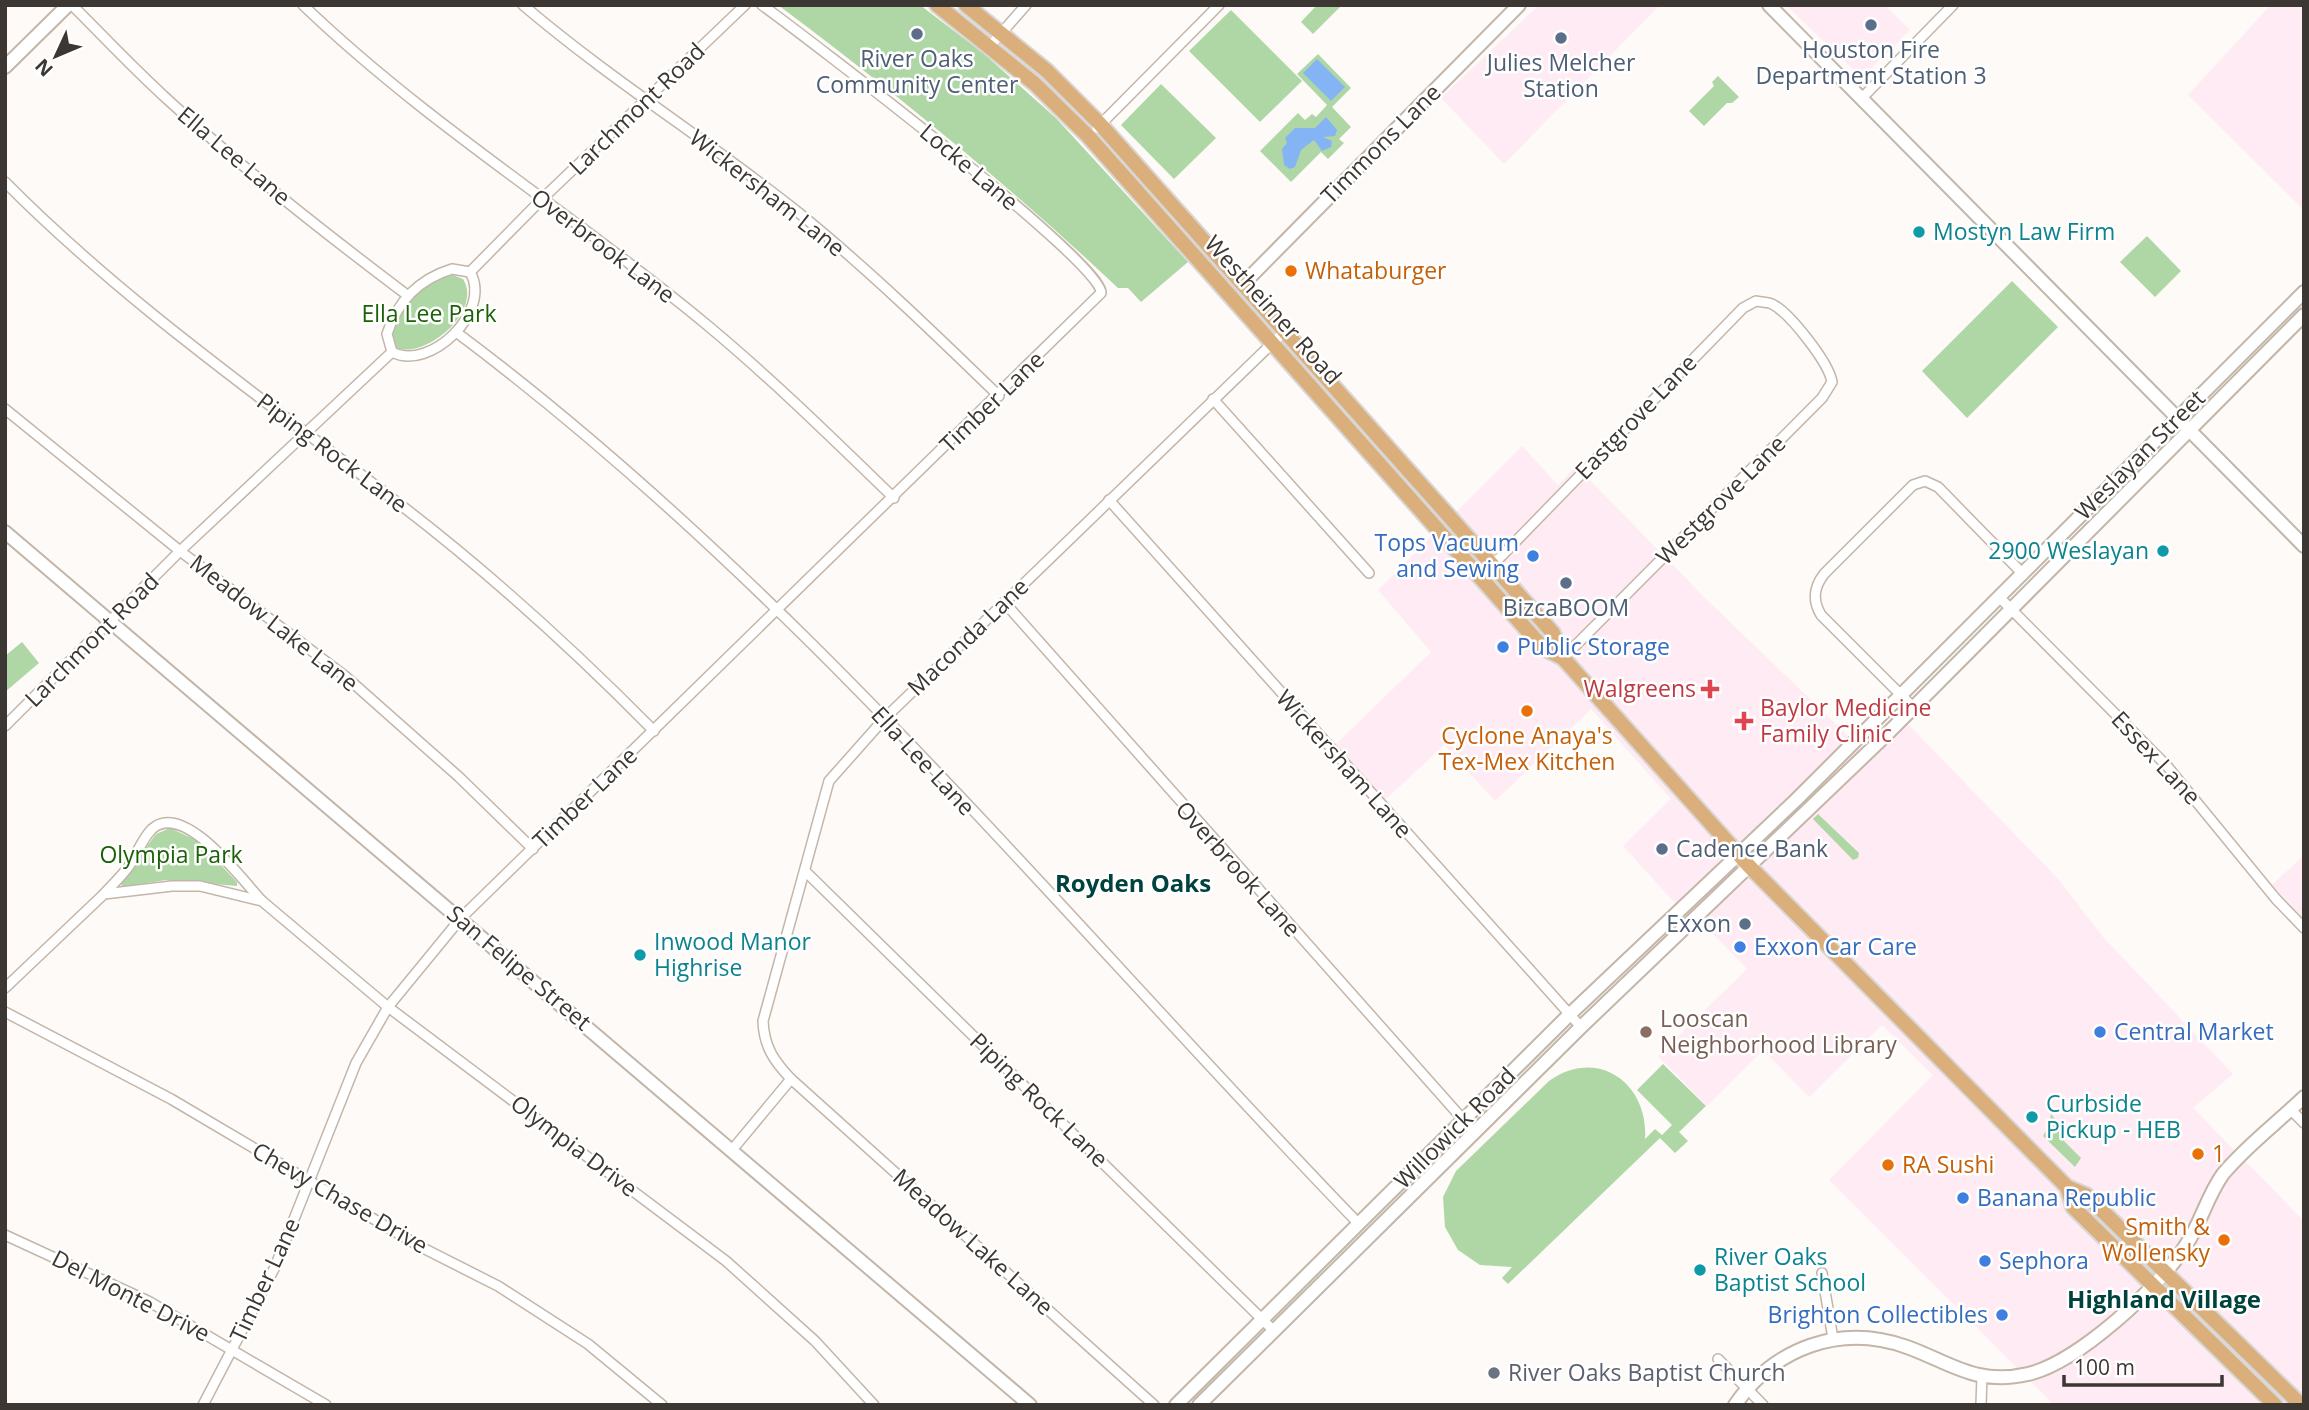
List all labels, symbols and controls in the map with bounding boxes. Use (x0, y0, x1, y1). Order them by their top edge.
marker: Houston Fire Department Station 3 (1863, 17, 1879, 33)
north arrow (21, 21, 91, 91)
marker: River Oaks Community Center (909, 26, 925, 42)
marker: Julies Melcher Station (1553, 30, 1569, 46)
place label: Houston Fire Department Station 3 (1755, 33, 1987, 91)
street label: Larchmont Road (561, 35, 711, 181)
place label: River Oaks Community Center (816, 42, 1019, 100)
place label: Julies Melcher Station (1485, 46, 1636, 104)
text: N (29, 53, 58, 82)
street label: Timmons Lane (1313, 76, 1447, 210)
street label: Ella Lee Lane (171, 98, 298, 212)
street label: Locke Lane (914, 116, 1026, 217)
street label: Wickersham Lane (683, 121, 852, 263)
street label: Overbrook Lane (525, 180, 682, 310)
place label: Mostyn Law Firm (1933, 215, 2115, 247)
marker: Mostyn Law Firm (1911, 224, 1927, 240)
street label: Westheimer Road (1198, 228, 1349, 391)
place label: Whataburger (1305, 254, 1447, 286)
marker: Whataburger (1283, 263, 1299, 279)
park label: Ella Lee Park (361, 297, 497, 329)
street label: Timber Lane (932, 343, 1051, 459)
street label: Eastgrove Lane (1567, 347, 1703, 486)
street label: Weslayan Street (2067, 382, 2212, 527)
street label: Piping Rock Lane (251, 385, 415, 519)
street label: Westgrove Lane (1648, 427, 1792, 571)
place label: Tops Vacuum and Sewing (1374, 526, 1520, 584)
place label: 2900 Weslayan (1988, 534, 2149, 566)
marker: 2900 Weslayan (2155, 543, 2171, 559)
street label: Meadow Lake Lane (184, 546, 365, 698)
marker: Tops Vacuum and Sewing (1525, 548, 1541, 564)
street label: Larchmont Road (17, 565, 165, 713)
street label: Maconda Lane (900, 570, 1035, 702)
marker: BizcaBOOM (1558, 575, 1574, 591)
place label: BizcaBOOM (1503, 591, 1629, 623)
place label: Public Storage (1517, 630, 1670, 662)
marker: Public Storage (1495, 639, 1511, 655)
place label: Walgreens (1583, 672, 1696, 704)
marker: Walgreens (1702, 681, 1718, 697)
street label: Wickersham Lane (1269, 682, 1420, 844)
place label: Baylor Medicine Family Clinic (1760, 691, 1932, 749)
street label: Ella Lee Lane (865, 699, 983, 822)
marker: Cyclone Anaya's Tex-Mex Kitchen (1519, 703, 1535, 719)
street label: Essex Lane (2105, 703, 2208, 811)
marker: Baylor Medicine Family Clinic (1734, 711, 1754, 731)
place label: Cyclone Anaya's Tex-Mex Kitchen (1439, 719, 1615, 777)
street label: Timber Lane (525, 739, 644, 855)
street label: Overbrook Lane (1169, 793, 1308, 943)
place label: Cadence Bank (1676, 832, 1828, 864)
park label: Olympia Park (99, 838, 243, 870)
marker: Cadence Bank (1654, 841, 1670, 857)
district label: Royden Oaks (1055, 866, 1211, 899)
street label: San Felipe Street (441, 897, 599, 1037)
place label: Exxon (1666, 907, 1731, 939)
marker: Exxon (1737, 916, 1753, 932)
place label: Inwood Manor Highrise (654, 925, 811, 983)
place label: Exxon Car Care (1754, 930, 1917, 962)
marker: Exxon Car Care (1732, 939, 1748, 955)
marker: Inwood Manor Highrise (632, 947, 648, 963)
place label: Looscan Neighborhood Library (1660, 1002, 1897, 1060)
place label: Central Market (2114, 1015, 2274, 1047)
marker: Looscan Neighborhood Library (1638, 1024, 1654, 1040)
marker: Central Market (2092, 1024, 2108, 1040)
street label: Piping Rock Lane (963, 1025, 1116, 1174)
street label: Willowick Road (1386, 1059, 1522, 1195)
street label: Olympia Drive (504, 1087, 645, 1204)
place label: Curbside Pickup - HEB (2046, 1087, 2181, 1145)
marker: Curbside Pickup - HEB (2024, 1109, 2040, 1125)
street label: Chevy Chase Drive (247, 1134, 434, 1260)
place label: 1 (2212, 1137, 2225, 1169)
marker: 1 (2190, 1146, 2206, 1162)
place label: RA Sushi (1902, 1148, 1994, 1180)
marker: RA Sushi (1880, 1157, 1896, 1173)
street label: Meadow Lake Lane (887, 1161, 1061, 1322)
place label: Banana Republic (1977, 1181, 2156, 1213)
marker: Banana Republic (1955, 1190, 1971, 1206)
place label: Smith & Wollensky (2102, 1210, 2210, 1268)
street label: Timber Lane (221, 1212, 307, 1347)
marker: Smith & Wollensky (2216, 1232, 2232, 1248)
place label: River Oaks Baptist School (1714, 1240, 1866, 1298)
street label: Del Monte Drive (47, 1241, 216, 1349)
place label: Sephora (1999, 1244, 2089, 1276)
marker: Sephora (1977, 1253, 1993, 1269)
marker: River Oaks Baptist School (1692, 1262, 1708, 1278)
district label: Highland Village (2067, 1282, 2261, 1315)
place label: Brighton Collectibles (1768, 1298, 1988, 1330)
marker: Brighton Collectibles (1994, 1307, 2010, 1323)
scale bar (2064, 1344, 2222, 1388)
text: 100 m (2074, 1353, 2135, 1381)
place label: River Oaks Baptist Church (1508, 1356, 1786, 1388)
marker: River Oaks Baptist Church (1486, 1365, 1502, 1381)

